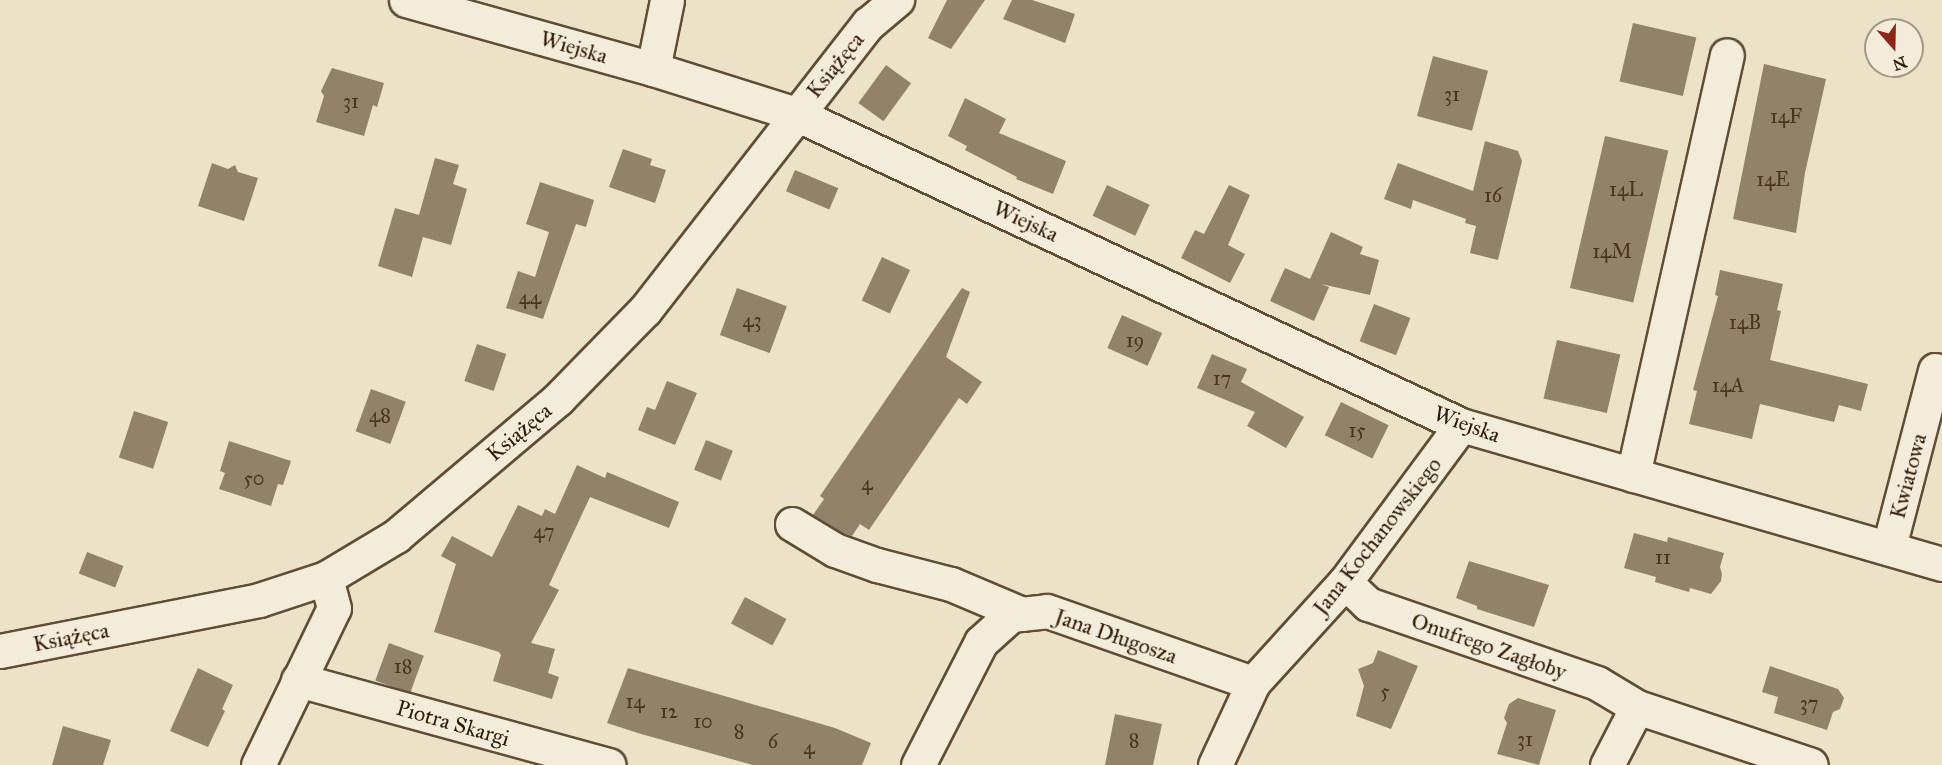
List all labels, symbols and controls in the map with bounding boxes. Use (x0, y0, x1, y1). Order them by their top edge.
north arrow (1864, 18, 1924, 78)
street label: Wiejska (537, 25, 611, 69)
street label: Książęca (801, 27, 869, 103)
text: N (1890, 52, 1909, 75)
house number: 31 (1444, 82, 1460, 106)
house number: 31 (343, 89, 359, 113)
house number: 14F (1770, 104, 1802, 128)
house number: 14E (1756, 167, 1790, 191)
house number: 14L (1609, 177, 1643, 201)
house number: 16 (1484, 183, 1502, 207)
street label: Wiejska (989, 194, 1063, 248)
house number: 14M (1592, 239, 1632, 263)
house number: 44 (519, 285, 541, 309)
house number: 43 (742, 308, 762, 332)
house number: 14B (1729, 310, 1761, 334)
house number: 19 (1126, 328, 1144, 352)
house number: 17 (1213, 366, 1231, 390)
house number: 14A (1712, 373, 1744, 397)
street label: Książęca (481, 397, 557, 467)
street label: Wiejska (1430, 400, 1504, 448)
house number: 48 (369, 403, 391, 427)
house number: 15 (1348, 418, 1366, 442)
street label: Kwiatowa (1884, 430, 1932, 522)
street label: Jana Kochanowskiego (1307, 452, 1447, 620)
house number: 50 (244, 466, 264, 490)
house number: 4 (861, 471, 873, 495)
house number: 47 (534, 519, 554, 543)
house number: 11 (1655, 545, 1671, 569)
street label: Jana Długosza (1051, 603, 1181, 669)
street label: Onufrego Zagłoby (1408, 607, 1570, 685)
street label: Książęca (31, 617, 111, 657)
house number: 18 (394, 654, 412, 678)
house number: 5 (1380, 679, 1390, 703)
house number: 14 (625, 689, 645, 713)
house number: 37 (1800, 691, 1818, 715)
street label: Piotra Skargi (393, 694, 513, 752)
house number: 12 (660, 699, 678, 723)
house number: 10 (693, 709, 713, 733)
house number: 8 (734, 719, 744, 743)
house number: 31 (1517, 727, 1533, 751)
house number: 8 (1129, 728, 1139, 752)
house number: 6 (768, 729, 778, 753)
house number: 4 (803, 735, 815, 759)

